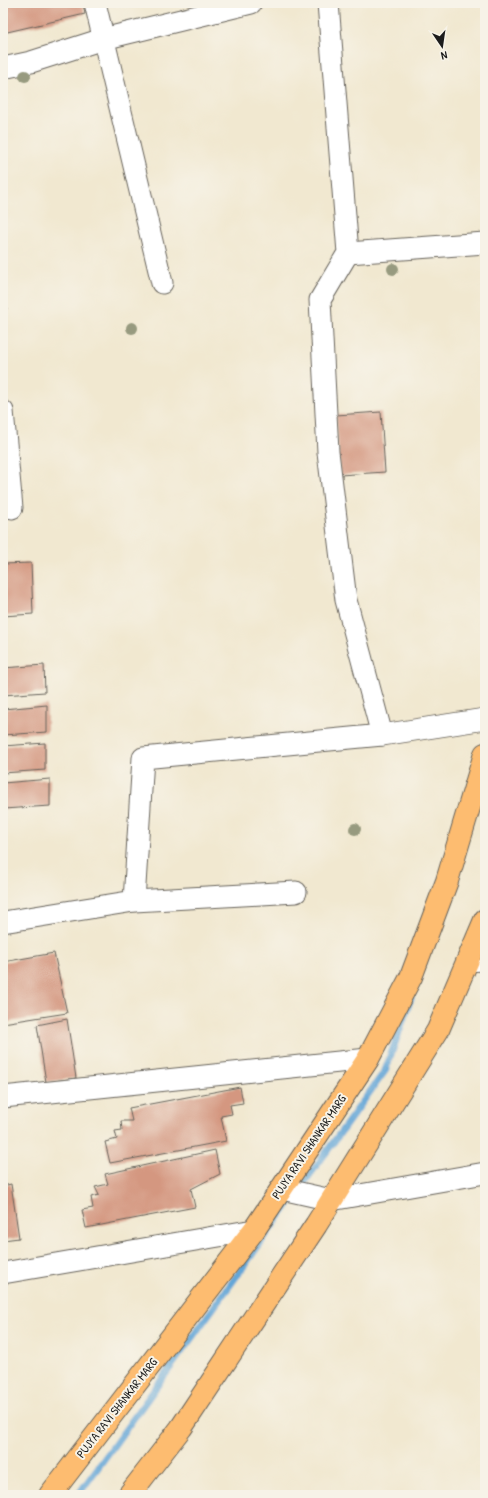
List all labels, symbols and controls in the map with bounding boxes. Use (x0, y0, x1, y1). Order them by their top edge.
north arrow (422, 26, 462, 66)
text: N (440, 48, 449, 63)
street label: PUJYA RAVI SHANKAR MARG (267, 1091, 350, 1202)
street label: PUJYA RAVI SHANKAR MARG (72, 1354, 161, 1461)

